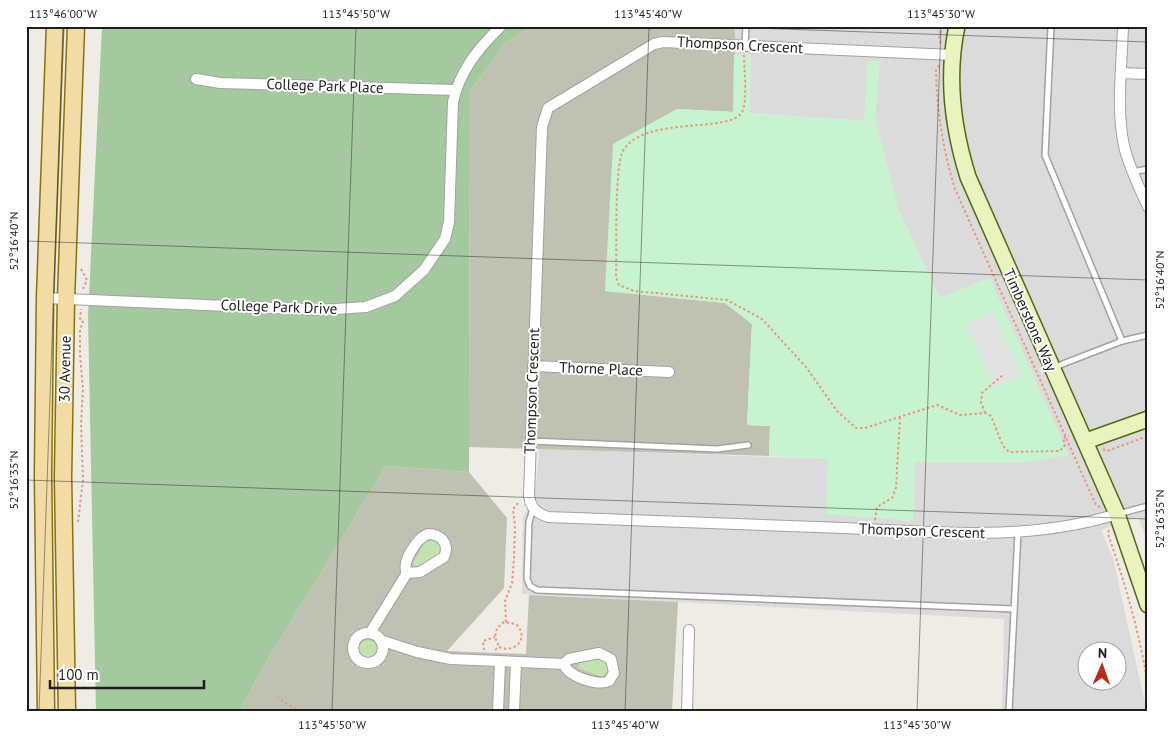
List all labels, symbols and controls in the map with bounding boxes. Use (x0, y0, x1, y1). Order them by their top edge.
text: 113°46'00"W (29, 6, 97, 21)
text: 113°45'50"W (322, 6, 390, 21)
text: 113°45'40"W (614, 6, 682, 21)
text: 113°45'30"W (907, 6, 975, 21)
street label: Thompson Crescent (677, 32, 803, 57)
street label: College Park Place (266, 74, 384, 97)
text: 52°16'40"N (6, 211, 21, 271)
text: 52°16'40"N (1152, 250, 1167, 310)
street label: Timberstone Way (999, 266, 1062, 374)
street label: College Park Drive (220, 295, 338, 318)
street label: Thompson Crescent (520, 328, 543, 454)
street label: 30 Avenue (54, 335, 75, 403)
street label: Thorne Place (559, 358, 643, 379)
text: 52°16'35"N (6, 450, 21, 510)
text: 52°16'35"N (1152, 489, 1167, 549)
street label: Thompson Crescent (859, 519, 985, 542)
north arrow (1076, 640, 1126, 690)
text: N (1098, 644, 1107, 662)
scale bar (50, 658, 204, 690)
text: 100 m (58, 665, 99, 684)
text: 113°45'50"W (298, 717, 366, 732)
text: 113°45'40"W (591, 717, 659, 732)
text: 113°45'30"W (883, 717, 951, 732)

